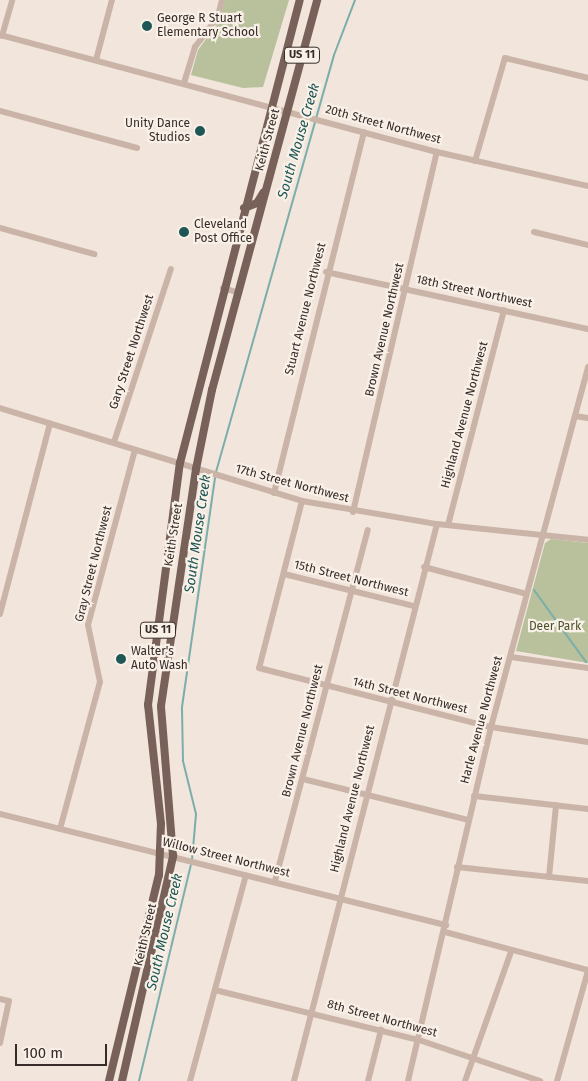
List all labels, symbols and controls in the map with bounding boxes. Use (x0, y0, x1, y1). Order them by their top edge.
place label: George R Stuart Elementary School (157, 12, 259, 40)
marker: George R Stuart Elementary School (141, 20, 153, 32)
road number: US 11 (283, 46, 321, 64)
water label: South Mouse Creek (274, 81, 324, 201)
street label: 20th Street Northwest (324, 103, 442, 147)
street label: Keith Street (253, 107, 283, 173)
place label: Unity Dance Studios (125, 117, 190, 145)
marker: Unity Dance Studios (194, 125, 206, 137)
place label: Cleveland Post Office (194, 218, 252, 246)
marker: Cleveland Post Office (178, 226, 190, 238)
street label: Stuart Avenue Northwest (283, 241, 329, 377)
street label: Brown Avenue Northwest (363, 262, 407, 398)
street label: 18th Street Northwest (415, 273, 533, 311)
street label: Gary Street Northwest (107, 293, 157, 411)
street label: Highland Avenue Northwest (438, 340, 492, 490)
street label: 17th Street Northwest (234, 462, 350, 506)
water label: South Mouse Creek (181, 474, 215, 594)
street label: Keith Street (162, 502, 186, 568)
street label: Gray Street Northwest (73, 504, 115, 624)
street label: 15th Street Northwest (292, 558, 410, 600)
park label: Deer Park (529, 620, 581, 634)
road number: US 11 (139, 622, 177, 638)
place label: Walter's Auto Wash (131, 645, 188, 673)
marker: Walter's Auto Wash (115, 653, 127, 665)
street label: Harle Avenue Northwest (458, 654, 506, 786)
street label: Brown Avenue Northwest (279, 663, 327, 799)
street label: 14th Street Northwest (351, 675, 469, 717)
street label: Highland Avenue Northwest (328, 724, 378, 874)
street label: Willow Street Northwest (161, 835, 291, 881)
water label: South Mouse Creek (143, 872, 187, 992)
street label: Keith Street (132, 902, 160, 968)
street label: 8th Street Northwest (325, 997, 439, 1041)
scale bar (18, 1034, 110, 1066)
text: 100 m (23, 1044, 63, 1062)

